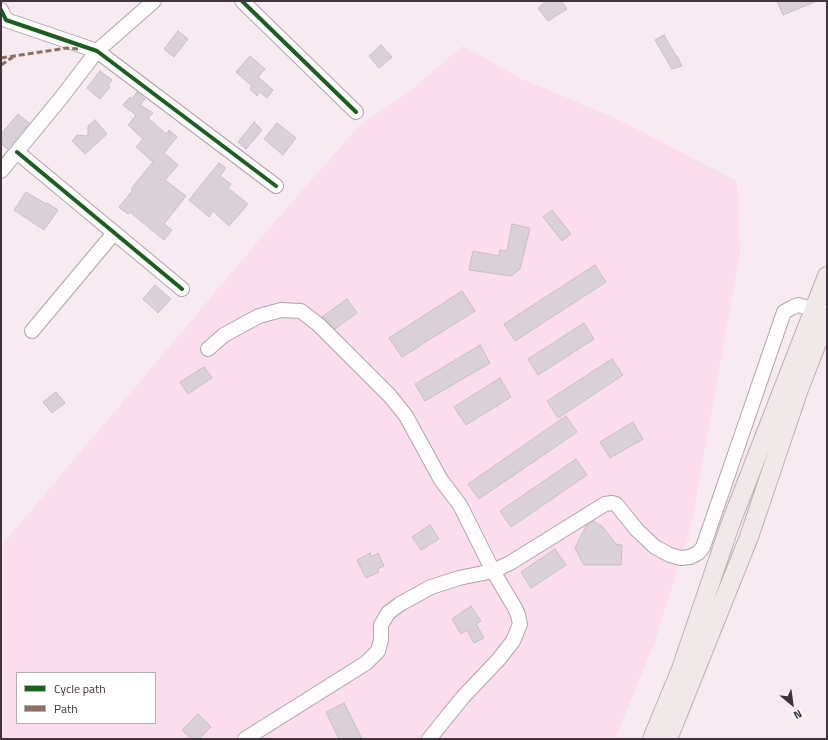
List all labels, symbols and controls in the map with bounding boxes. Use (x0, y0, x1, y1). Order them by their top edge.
legend (16, 672, 156, 724)
text: Cycle path (54, 679, 106, 698)
north arrow (772, 684, 812, 724)
text: Path (54, 699, 78, 718)
text: N (791, 706, 805, 723)

